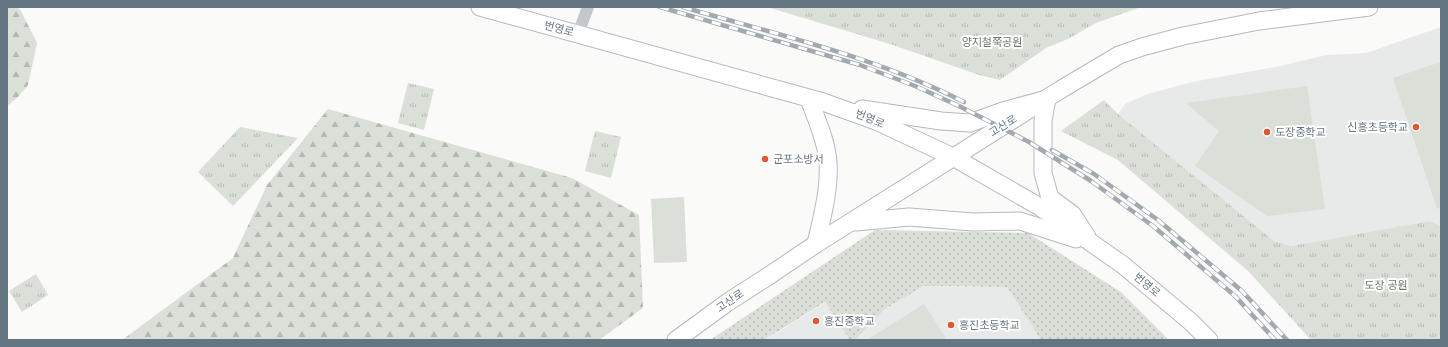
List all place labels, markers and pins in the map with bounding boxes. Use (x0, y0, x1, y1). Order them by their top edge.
place label: 신흥초등학교 (1347, 121, 1408, 134)
marker: 신흥초등학교 (1411, 122, 1421, 132)
place label: 도장중학교 (1275, 126, 1326, 139)
marker: 도장중학교 (1262, 127, 1272, 137)
place label: 군포소방서 (773, 153, 824, 166)
marker: 군포소방서 (760, 154, 770, 164)
place label: 흥진중학교 (824, 315, 875, 328)
marker: 흥진중학교 (811, 316, 821, 326)
place label: 흥진초등학교 (959, 319, 1020, 332)
marker: 흥진초등학교 (946, 320, 956, 330)

